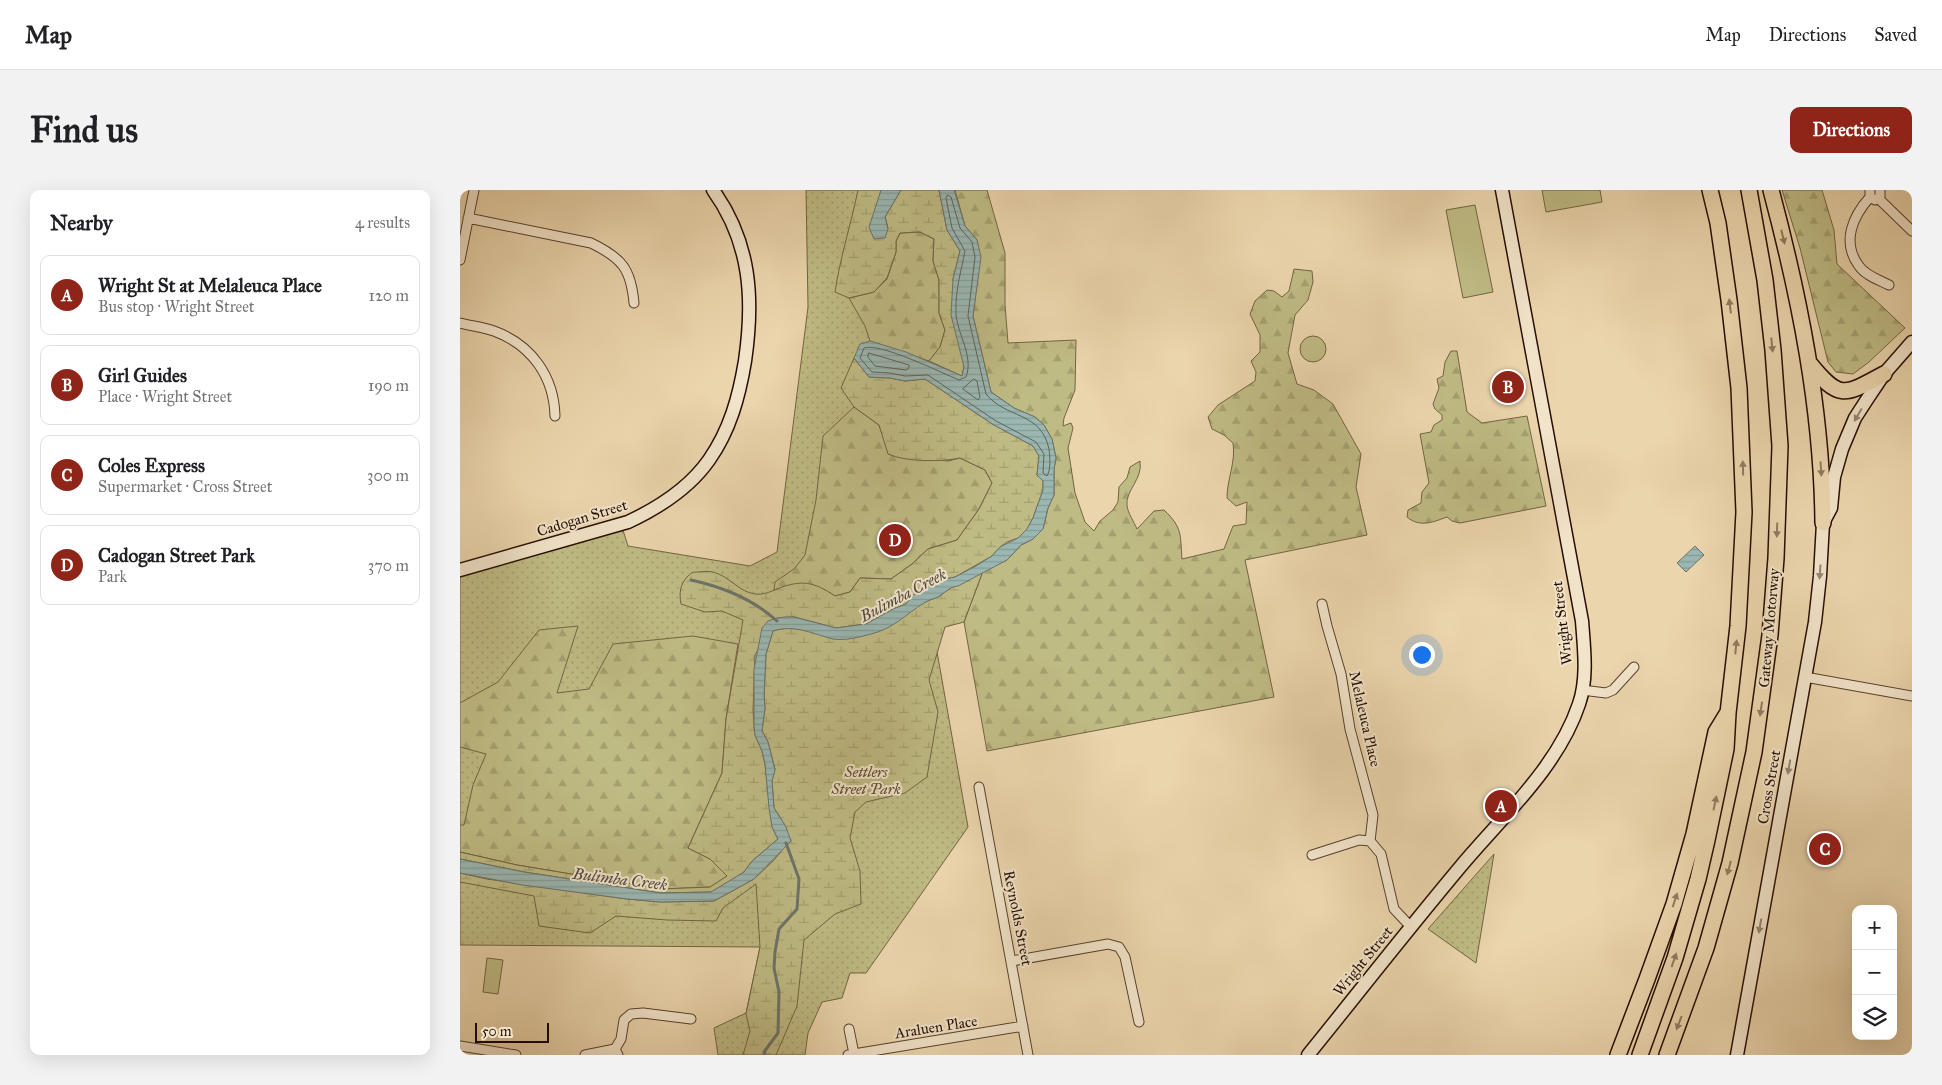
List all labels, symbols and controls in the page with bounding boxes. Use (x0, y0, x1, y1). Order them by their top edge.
text: Map (25, 20, 72, 50)
text: Map (1705, 24, 1741, 46)
text: Directions (1769, 24, 1846, 46)
text: Saved (1874, 24, 1917, 46)
button: Directions (1790, 107, 1912, 153)
text: Find us (30, 109, 138, 152)
text: Nearby (50, 210, 113, 236)
text: 4 results (355, 213, 410, 232)
one-way arrow (1779, 229, 1787, 244)
text: Wright St at Melaleuca Place (98, 274, 322, 297)
text: A (62, 286, 72, 305)
text: 120 m (369, 286, 409, 305)
text: Bus stop · Wright Street (98, 297, 255, 316)
one-way arrow (1726, 297, 1734, 313)
one-way arrow (1768, 338, 1776, 354)
text: Girl Guides (98, 364, 187, 387)
pin: B (1492, 368, 1524, 406)
text: B (62, 376, 72, 395)
text: 190 m (368, 376, 409, 395)
text: Place · Wright Street (98, 387, 232, 406)
one-way arrow (1853, 408, 1862, 421)
text: Coles Express (98, 454, 205, 477)
one-way arrow (1739, 459, 1747, 475)
one-way arrow (1818, 461, 1826, 477)
text: C (62, 466, 72, 485)
text: 300 m (367, 466, 409, 485)
text: Supermarket · Cross Street (98, 477, 272, 496)
street label: Cadogan Street (535, 495, 630, 540)
pin: D (879, 521, 911, 559)
one-way arrow (1772, 522, 1780, 538)
text: Cadogan Street Park (98, 544, 255, 567)
text: D (61, 556, 73, 575)
text: 370 m (368, 556, 409, 575)
water label: Bulimba Creek (856, 564, 949, 626)
one-way arrow (1816, 564, 1824, 580)
text: Park (98, 567, 127, 586)
street label: Gateway Motorway (1755, 567, 1783, 688)
street label: Wright Street (1548, 579, 1576, 666)
one-way arrow (1732, 639, 1740, 655)
your location (1409, 642, 1435, 668)
street label: Melaleuca Place (1345, 669, 1385, 769)
one-way arrow (1757, 702, 1765, 718)
street label: Cross Street (1754, 748, 1784, 825)
one-way arrow (1784, 759, 1792, 775)
park label: Settlers Street Park (830, 763, 901, 798)
pin: A (1485, 787, 1517, 825)
one-way arrow (1711, 795, 1719, 810)
pin: C (1809, 830, 1841, 868)
one-way arrow (1724, 861, 1732, 876)
water label: Bulimba Creek (571, 864, 668, 894)
street label: Reynolds Street (1000, 869, 1036, 968)
one-way arrow (1671, 892, 1679, 907)
map controls (1852, 905, 1897, 1040)
button: + (1852, 905, 1897, 950)
one-way arrow (1756, 919, 1764, 935)
street label: Wright Street (1329, 922, 1397, 999)
button: − (1852, 950, 1897, 995)
one-way arrow (1671, 952, 1678, 967)
button: layers (1852, 995, 1897, 1040)
street label: Araluen Place (893, 1012, 978, 1043)
one-way arrow (1675, 1016, 1683, 1031)
scale bar (475, 1020, 549, 1043)
text: 50 m (482, 1023, 511, 1040)

